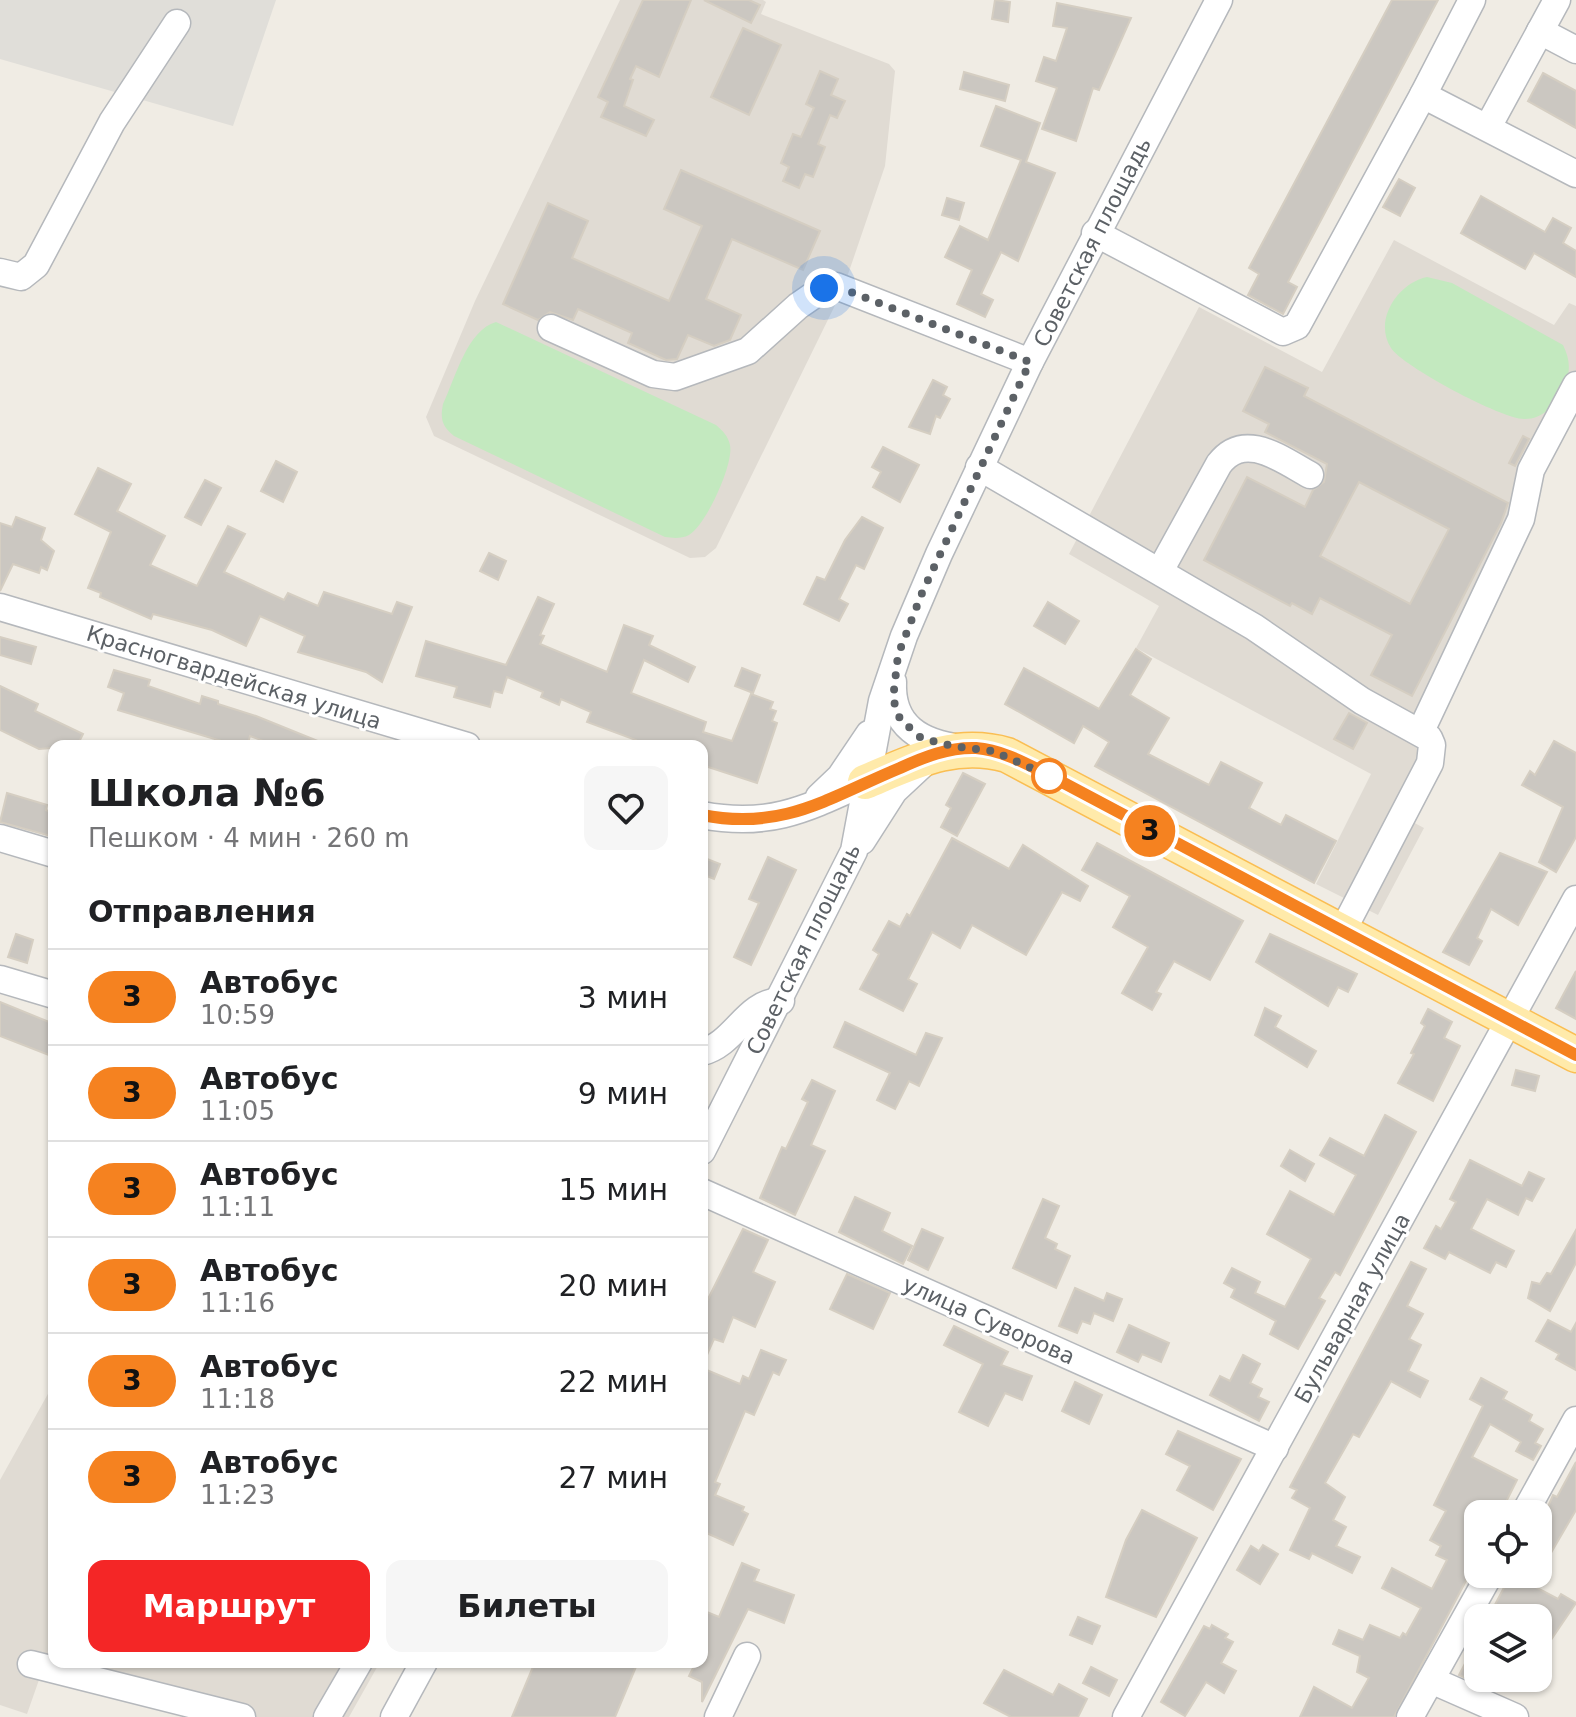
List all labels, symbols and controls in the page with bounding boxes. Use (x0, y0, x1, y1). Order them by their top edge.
street label: Советская площадь (1029, 133, 1156, 351)
your location (804, 268, 844, 308)
street label: Красногвардейская улица (83, 621, 384, 734)
unlabelled marker (1032, 759, 1066, 793)
button: heart (584, 766, 668, 850)
text: Школа №6 (88, 771, 326, 815)
line badge: 3 (1124, 805, 1176, 857)
text: 3 (1140, 814, 1160, 847)
text: Пешком · 4 мин · 260 m (88, 823, 410, 853)
street label: Советская площадь (741, 840, 865, 1059)
text: Отправления (88, 894, 316, 929)
text: Автобус (200, 965, 339, 1000)
text: 3 (122, 980, 142, 1013)
text: 3 мин (578, 980, 668, 1015)
text: 10:59 (200, 1000, 275, 1030)
text: Автобус (200, 1061, 339, 1096)
text: 3 (122, 1076, 142, 1109)
text: 9 мин (578, 1076, 668, 1111)
text: 11:05 (200, 1096, 275, 1126)
text: Автобус (200, 1157, 339, 1192)
text: 3 (122, 1172, 142, 1205)
text: 15 мин (559, 1172, 668, 1207)
text: 11:11 (200, 1192, 275, 1222)
street label: Бульварная улица (1290, 1209, 1415, 1408)
text: Автобус (200, 1253, 339, 1288)
text: 3 (122, 1268, 142, 1301)
text: 20 мин (559, 1268, 668, 1303)
street label: улица Суворова (899, 1271, 1079, 1370)
text: 11:16 (200, 1288, 275, 1318)
text: Автобус (200, 1349, 339, 1384)
text: 3 (122, 1364, 142, 1397)
text: 22 мин (559, 1364, 668, 1399)
text: 11:18 (200, 1384, 275, 1414)
text: Автобус (200, 1445, 339, 1480)
text: 3 (122, 1460, 142, 1493)
text: 27 мин (559, 1460, 668, 1495)
text: 11:23 (200, 1480, 275, 1510)
map controls (1464, 1500, 1552, 1692)
button: locate (1464, 1500, 1552, 1588)
button: Маршрут (88, 1560, 370, 1652)
button: Билеты (386, 1560, 668, 1652)
button: layers (1464, 1604, 1552, 1692)

